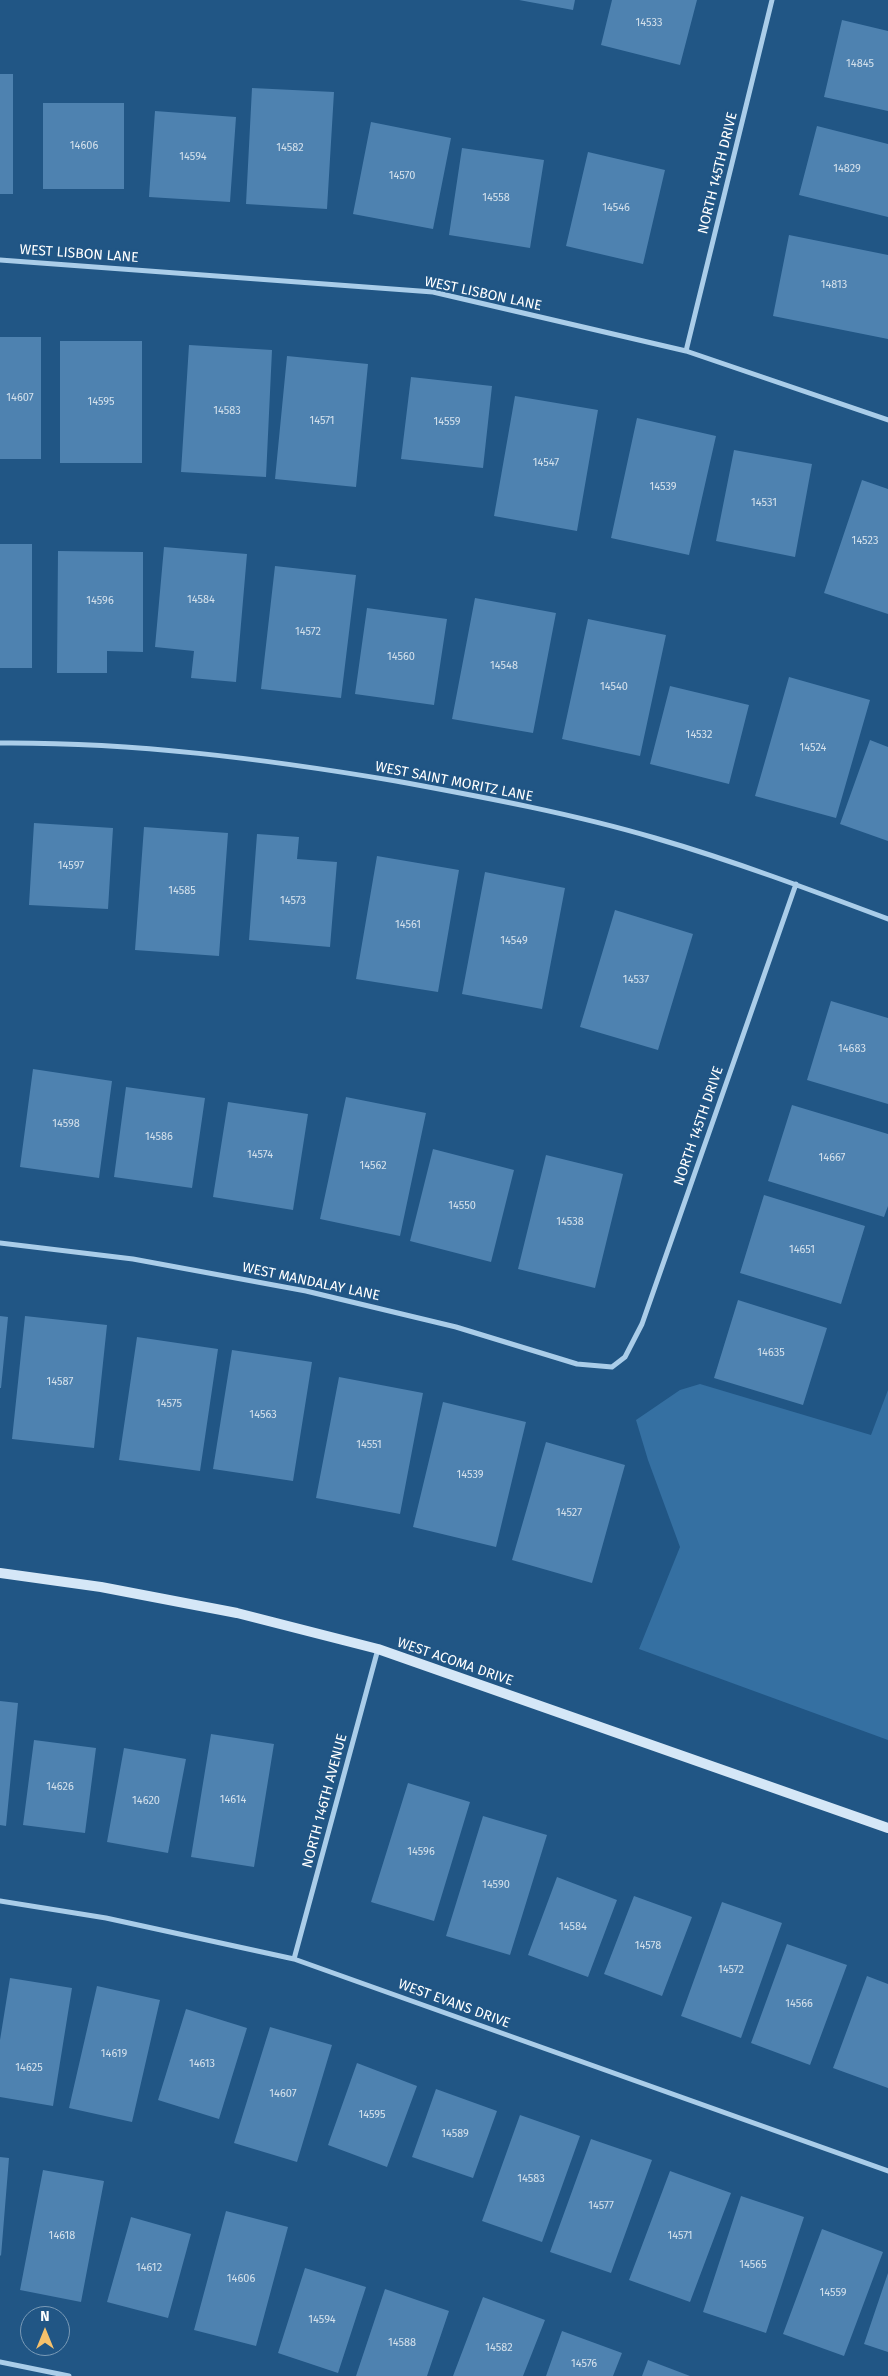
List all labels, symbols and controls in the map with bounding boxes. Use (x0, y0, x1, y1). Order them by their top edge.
house number: 14533 (636, 16, 662, 30)
house number: 14845 (846, 57, 874, 71)
street label: NORTH 145TH DRIVE (695, 110, 741, 236)
house number: 14606 (70, 139, 98, 153)
house number: 14582 (276, 141, 304, 155)
house number: 14594 (179, 150, 207, 164)
house number: 14829 (833, 162, 861, 176)
house number: 14570 (389, 169, 415, 183)
house number: 14558 (482, 191, 510, 205)
house number: 14546 (602, 201, 630, 215)
street label: WEST LISBON LANE (19, 241, 139, 267)
street label: WEST LISBON LANE (423, 273, 543, 315)
house number: 14813 (821, 278, 847, 292)
house number: 14607 (6, 391, 34, 405)
house number: 14595 (87, 395, 115, 409)
house number: 14583 (213, 404, 241, 418)
house number: 14571 (309, 414, 335, 428)
house number: 14559 (433, 415, 461, 429)
house number: 14547 (533, 456, 559, 470)
house number: 14539 (649, 480, 677, 494)
house number: 14531 (751, 496, 777, 510)
house number: 14523 (852, 534, 878, 548)
house number: 14584 (187, 593, 215, 607)
house number: 14596 (86, 594, 114, 608)
house number: 14572 (295, 625, 321, 639)
house number: 14560 (387, 650, 415, 664)
house number: 14548 (490, 659, 518, 673)
house number: 14540 (600, 680, 628, 694)
house number: 14532 (686, 728, 712, 742)
house number: 14524 (800, 741, 826, 755)
street label: WEST SAINT MORITZ LANE (374, 758, 534, 806)
house number: 14597 (58, 859, 84, 873)
house number: 14585 (168, 884, 196, 898)
house number: 14573 (280, 894, 306, 908)
house number: 14561 (395, 918, 421, 932)
house number: 14549 (500, 934, 528, 948)
house number: 14537 (623, 973, 649, 987)
house number: 14683 (838, 1042, 866, 1056)
street label: NORTH 145TH DRIVE (671, 1064, 727, 1188)
house number: 14598 (52, 1117, 80, 1131)
house number: 14586 (145, 1130, 173, 1144)
house number: 14574 (247, 1148, 273, 1162)
house number: 14667 (819, 1151, 845, 1165)
house number: 14562 (359, 1159, 387, 1173)
house number: 14550 (448, 1199, 476, 1213)
house number: 14538 (556, 1215, 584, 1229)
house number: 14651 (789, 1243, 815, 1257)
street label: WEST MANDALAY LANE (241, 1259, 381, 1305)
house number: 14635 (757, 1346, 785, 1360)
house number: 14587 (47, 1375, 73, 1389)
house number: 14575 (156, 1397, 182, 1411)
house number: 14563 (249, 1408, 277, 1422)
house number: 14551 (356, 1438, 382, 1452)
house number: 14539 (456, 1468, 484, 1482)
house number: 14527 (556, 1506, 582, 1520)
street label: WEST ACOMA DRIVE (395, 1634, 515, 1690)
street label: NORTH 146TH AVENUE (299, 1732, 351, 1870)
house number: 14626 (46, 1780, 74, 1794)
house number: 14614 (220, 1793, 246, 1807)
house number: 14620 (132, 1794, 160, 1808)
house number: 14596 (407, 1845, 435, 1859)
house number: 14590 (482, 1878, 510, 1892)
house number: 14584 (559, 1920, 587, 1934)
house number: 14578 (635, 1939, 661, 1953)
house number: 14572 (718, 1963, 744, 1977)
street label: WEST EVANS DRIVE (396, 1976, 512, 2032)
house number: 14566 (785, 1997, 813, 2011)
house number: 14619 (101, 2047, 127, 2061)
house number: 14613 (189, 2057, 215, 2071)
house number: 14625 (15, 2061, 43, 2075)
house number: 14607 (269, 2087, 297, 2101)
house number: 14595 (358, 2108, 386, 2122)
house number: 14589 (441, 2127, 469, 2141)
house number: 14583 (517, 2172, 545, 2186)
house number: 14577 (588, 2199, 614, 2213)
house number: 14618 (49, 2229, 75, 2243)
house number: 14571 (667, 2229, 693, 2243)
house number: 14565 (739, 2258, 767, 2272)
house number: 14612 (136, 2261, 162, 2275)
house number: 14606 (227, 2272, 255, 2286)
house number: 14559 (819, 2286, 847, 2300)
north arrow (20, 2306, 70, 2356)
text: N (40, 2308, 50, 2325)
house number: 14594 (308, 2313, 336, 2327)
house number: 14588 (388, 2336, 416, 2350)
house number: 14582 (485, 2341, 513, 2355)
house number: 14576 (571, 2357, 597, 2371)

